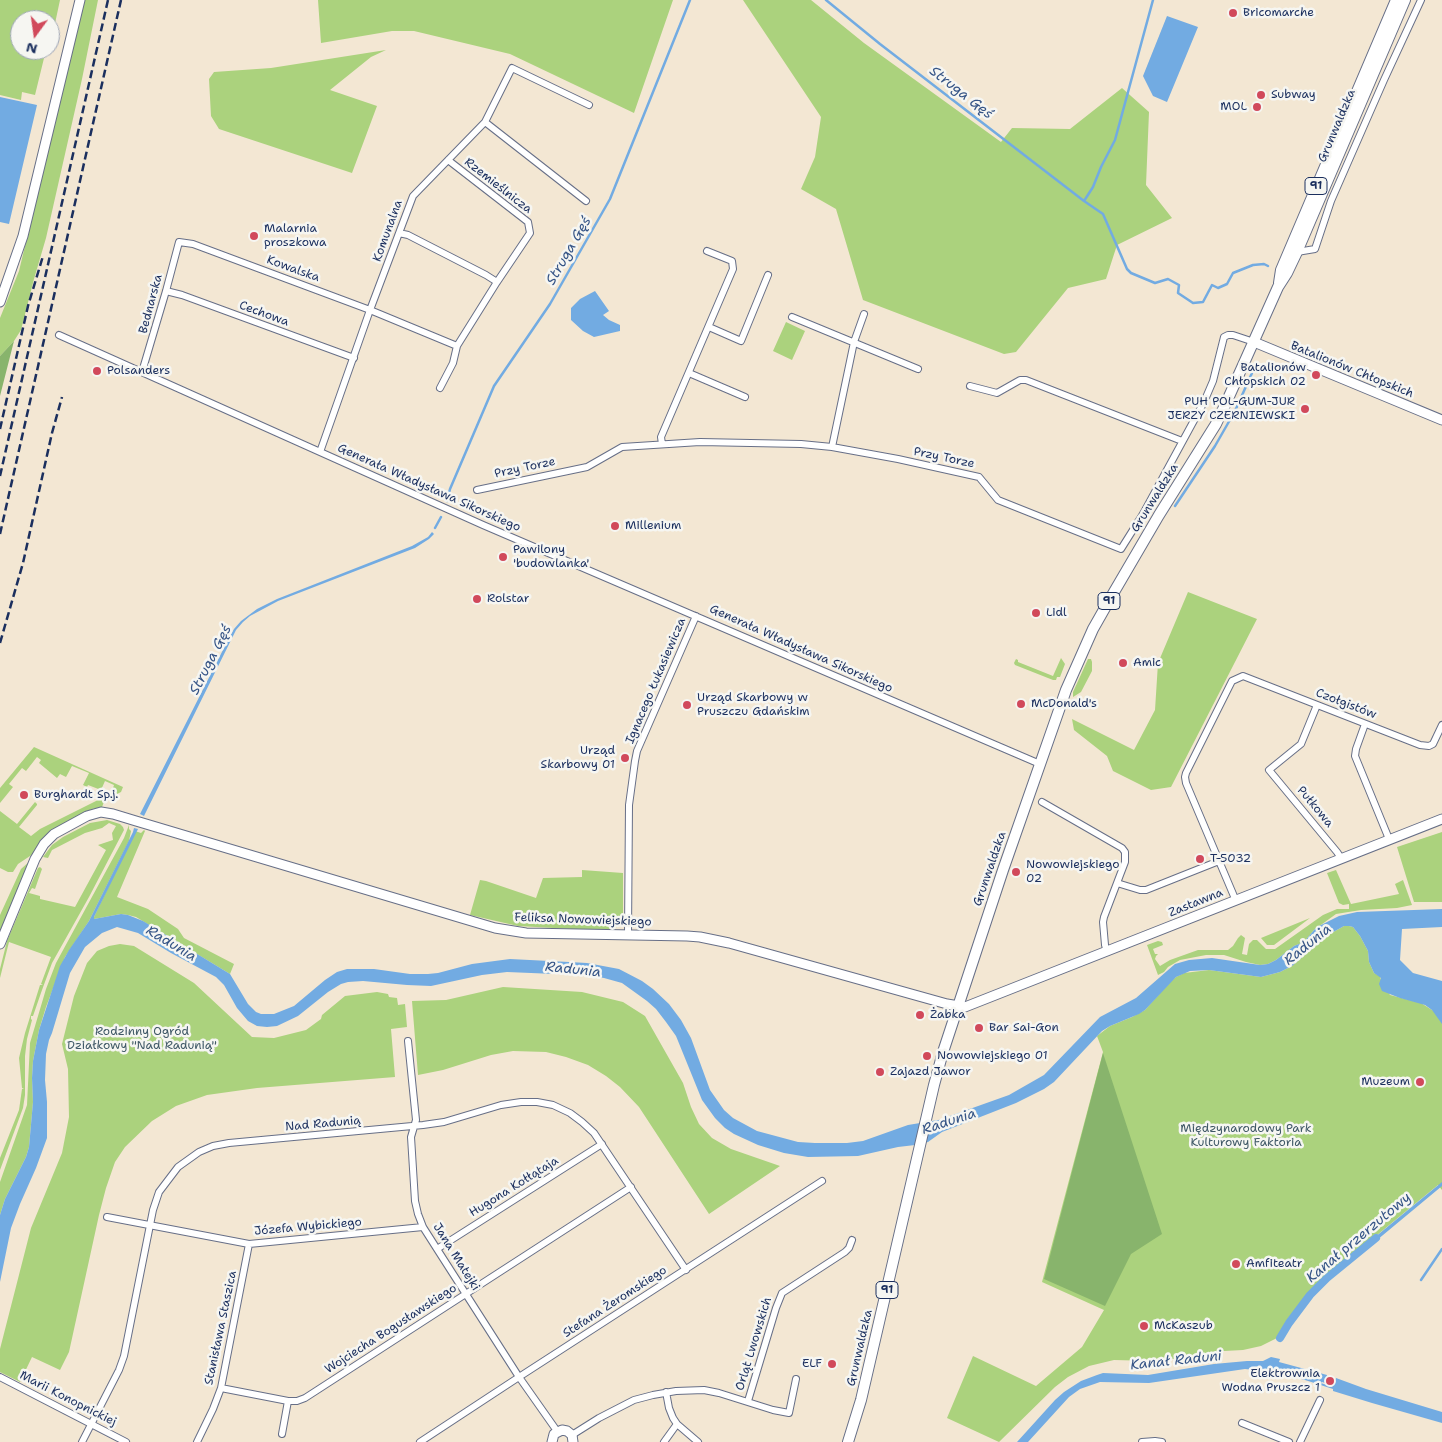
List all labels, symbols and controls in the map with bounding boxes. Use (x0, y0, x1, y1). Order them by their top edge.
place label: Bricomarche (1243, 6, 1314, 20)
marker: Bricomarche (1227, 7, 1239, 19)
north arrow (10, 10, 60, 60)
text: N (24, 39, 39, 59)
water label: Struga Gęś (926, 63, 996, 123)
street label: Grunwaldzka (1315, 87, 1359, 165)
place label: Subway (1271, 88, 1316, 102)
marker: Subway (1255, 89, 1267, 101)
place label: MOL (1220, 100, 1247, 114)
marker: MOL (1251, 101, 1263, 113)
street label: Rzemieślnicza (461, 155, 535, 217)
road number: 91 (1305, 178, 1327, 195)
street label: Komunalna (370, 198, 406, 264)
water label: Struga Gęś (543, 214, 595, 288)
place label: Malarnia proszkowa (264, 222, 327, 250)
marker: Malarnia proszkowa (248, 230, 260, 242)
street label: Kowalska (265, 253, 321, 285)
street label: Bednarska (136, 273, 166, 335)
street label: Cechowa (237, 298, 291, 330)
street label: Batalionów Chłopskich (1289, 339, 1415, 401)
place label: Batalionów Chłopskich 02 (1224, 361, 1306, 389)
place label: Polsanders (107, 364, 170, 378)
marker: Polsanders (91, 365, 103, 377)
marker: Batalionów Chłopskich 02 (1310, 369, 1322, 381)
place label: PUH POL-GUM-JUR JERZY CZERNIEWSKI (1168, 395, 1295, 423)
marker: PUH POL-GUM-JUR JERZY CZERNIEWSKI (1299, 403, 1311, 415)
street label: Generała Władysława Sikorskiego (335, 441, 523, 535)
street label: Przy Torze (912, 445, 976, 471)
street label: Przy Torze (493, 455, 557, 481)
street label: Grunwaldzka (1128, 461, 1182, 535)
place label: Millenium (625, 519, 681, 533)
marker: Millenium (609, 520, 621, 532)
place label: Pawilony 'budowlanka' (513, 543, 589, 571)
marker: Pawilony 'budowlanka' (497, 551, 509, 563)
place label: Rolstar (487, 592, 529, 606)
road number: 91 (1098, 592, 1120, 610)
marker: Rolstar (471, 593, 483, 605)
street label: Generała Władysława Sikorskiego (707, 602, 895, 696)
place label: Lidl (1046, 606, 1067, 620)
marker: Lidl (1030, 607, 1042, 619)
street label: Ignacego Łukasiewicza (623, 616, 689, 746)
water label: Struga Gęś (186, 622, 236, 698)
place label: Amic (1133, 656, 1161, 670)
marker: Amic (1117, 657, 1129, 669)
street label: Czołgistów (1314, 686, 1378, 722)
place label: Urząd Skarbowy w Pruszczu Gdańskim (697, 691, 810, 719)
place label: McDonald's (1031, 697, 1097, 711)
marker: McDonald's (1015, 698, 1027, 710)
marker: Urząd Skarbowy w Pruszczu Gdańskim (681, 699, 693, 711)
place label: Urząd Skarbowy 01 (541, 744, 615, 772)
marker: Urząd Skarbowy 01 (619, 752, 631, 764)
street label: Pułkowa (1294, 784, 1336, 830)
place label: Burghardt Sp.j. (34, 788, 118, 802)
marker: Burghardt Sp.j. (18, 789, 30, 801)
street label: Grunwaldzka (971, 830, 1009, 908)
place label: T-5032 (1210, 852, 1251, 866)
marker: T-5032 (1194, 853, 1206, 865)
place label: Nowowiejskiego 02 (1026, 858, 1120, 886)
marker: Nowowiejskiego 02 (1010, 866, 1022, 878)
street label: Zastawna (1167, 886, 1225, 920)
street label: Feliksa Nowowiejskiego (514, 910, 652, 930)
water label: Radunia (1281, 921, 1335, 969)
water label: Radunia (143, 922, 199, 966)
water label: Radunia (544, 959, 602, 981)
place label: Żabka (930, 1008, 965, 1022)
marker: Żabka (914, 1009, 926, 1021)
place label: Bar Sai-Gon (989, 1021, 1059, 1035)
marker: Bar Sai-Gon (973, 1022, 985, 1034)
park label: Rodzinny Ogród Działkowy "Nad Radunią" (67, 1025, 217, 1053)
place label: Nowowiejskiego 01 (937, 1049, 1048, 1063)
marker: Nowowiejskiego 01 (921, 1050, 933, 1062)
place label: Zajazd Jawor (890, 1065, 971, 1079)
marker: Zajazd Jawor (874, 1066, 886, 1078)
place label: Muzeum (1361, 1075, 1410, 1089)
marker: Muzeum (1414, 1076, 1426, 1088)
water label: Radunia (920, 1105, 978, 1139)
street label: Nad Radunią (285, 1114, 361, 1134)
park label: Międzynarodowy Park Kulturowy Faktoria (1180, 1122, 1312, 1150)
street label: Hugona Kołłątaja (467, 1154, 561, 1220)
water label: Kanał przerzutowy (1303, 1189, 1415, 1287)
street label: Józefa Wybickiego (254, 1215, 362, 1239)
street label: Jana Matejki (430, 1221, 482, 1293)
place label: Amfiteatr (1246, 1257, 1303, 1271)
marker: Amfiteatr (1230, 1258, 1242, 1270)
street label: Stefana Żeromskiego (560, 1263, 670, 1341)
street label: Stanisława Staszica (202, 1270, 240, 1386)
street label: Wojciecha Bogusławskiego (322, 1281, 460, 1377)
road number: 91 (876, 1282, 898, 1298)
street label: Orląt Lwowskich (733, 1296, 775, 1392)
street label: Grunwaldzka (844, 1308, 876, 1388)
place label: McKaszub (1154, 1319, 1213, 1333)
marker: McKaszub (1138, 1320, 1150, 1332)
water label: Kanał Raduni (1129, 1348, 1223, 1374)
place label: ELF (802, 1357, 822, 1371)
marker: ELF (826, 1358, 838, 1370)
place label: Elektrownia Wodna Pruszcz 1 (1221, 1367, 1320, 1395)
street label: Marii Konopnickiej (17, 1368, 119, 1430)
marker: Elektrownia Wodna Pruszcz 1 (1324, 1375, 1336, 1387)

